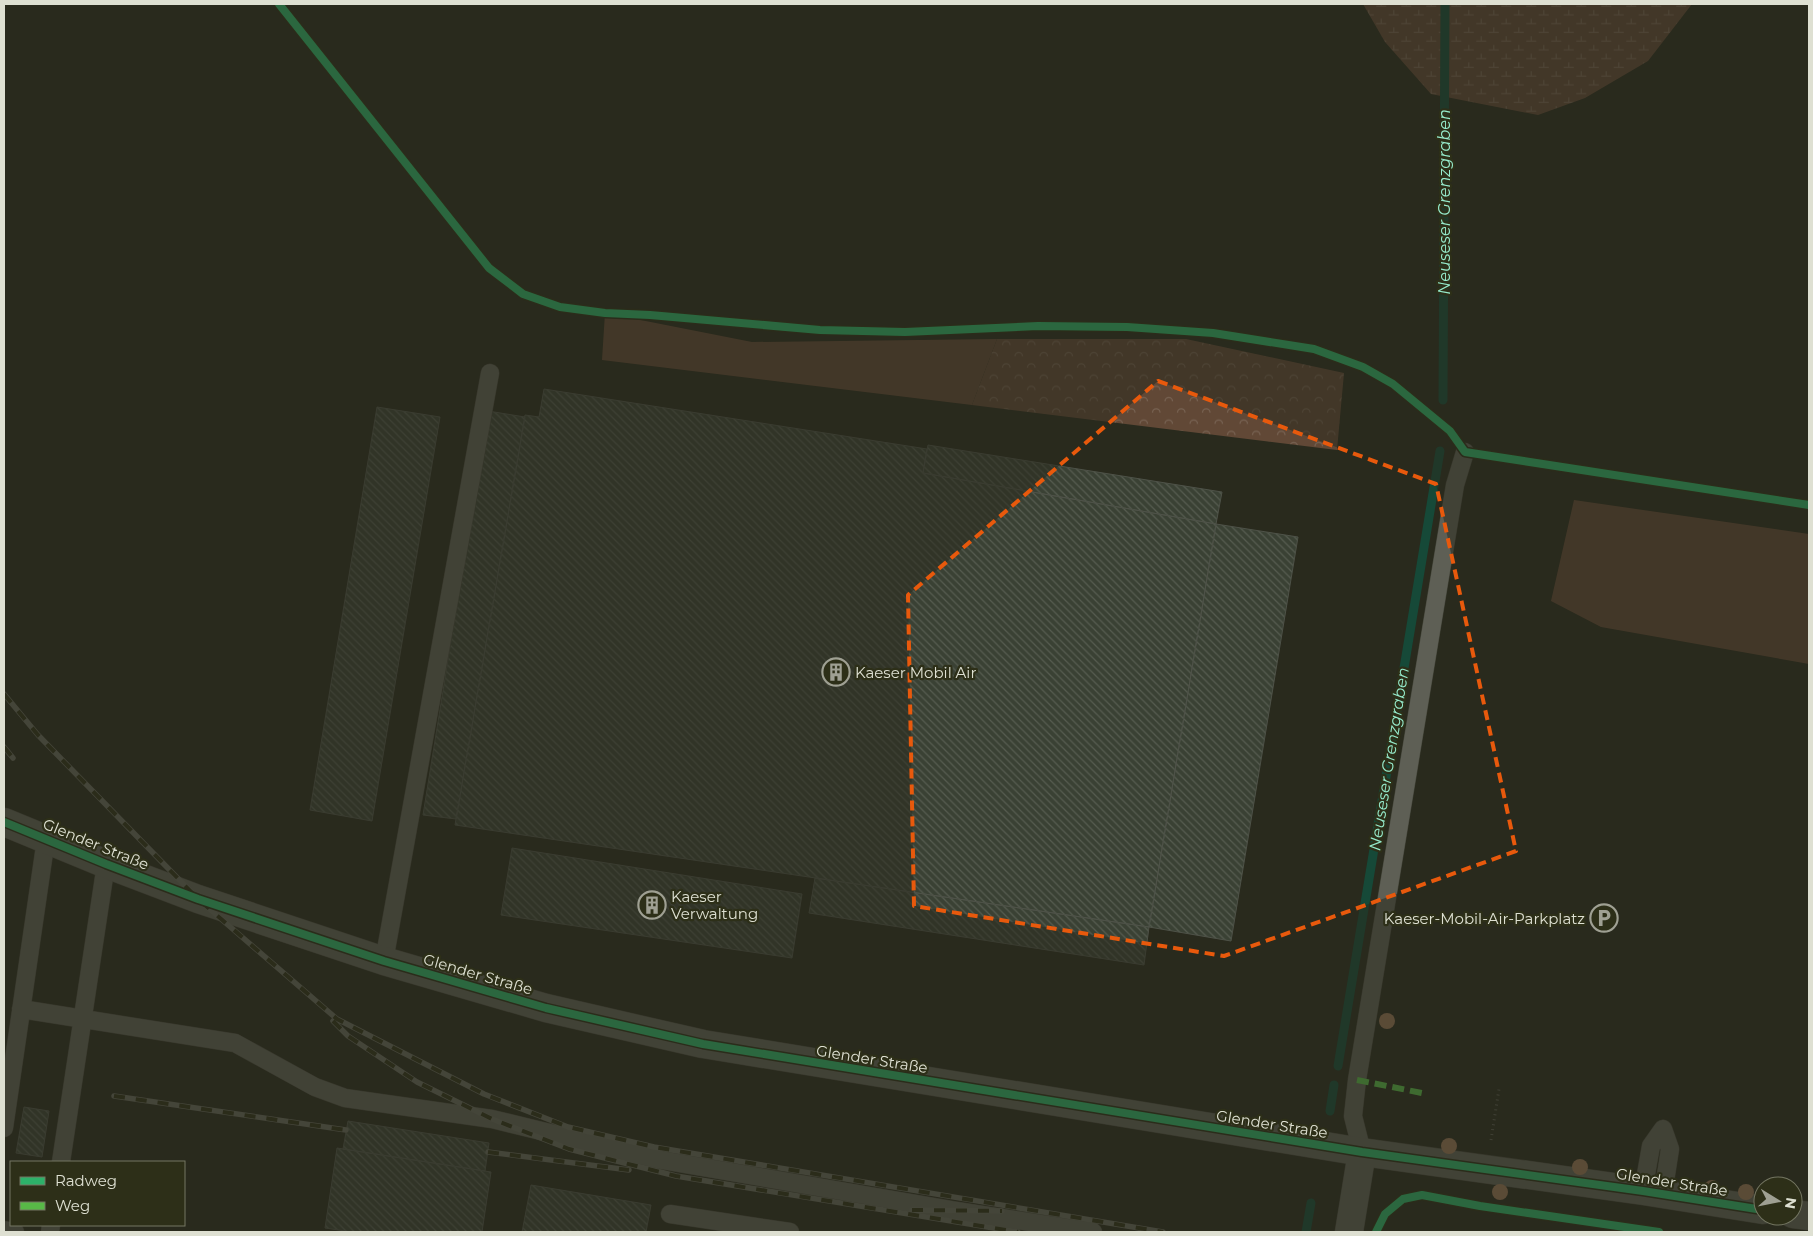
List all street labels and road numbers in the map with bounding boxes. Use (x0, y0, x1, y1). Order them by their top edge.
street label: Glender Straße (40, 814, 152, 874)
street label: Glender Straße (421, 949, 535, 999)
street label: Glender Straße (815, 1041, 929, 1077)
street label: Glender Straße (1215, 1106, 1329, 1142)
street label: Glender Straße (1615, 1164, 1729, 1200)

